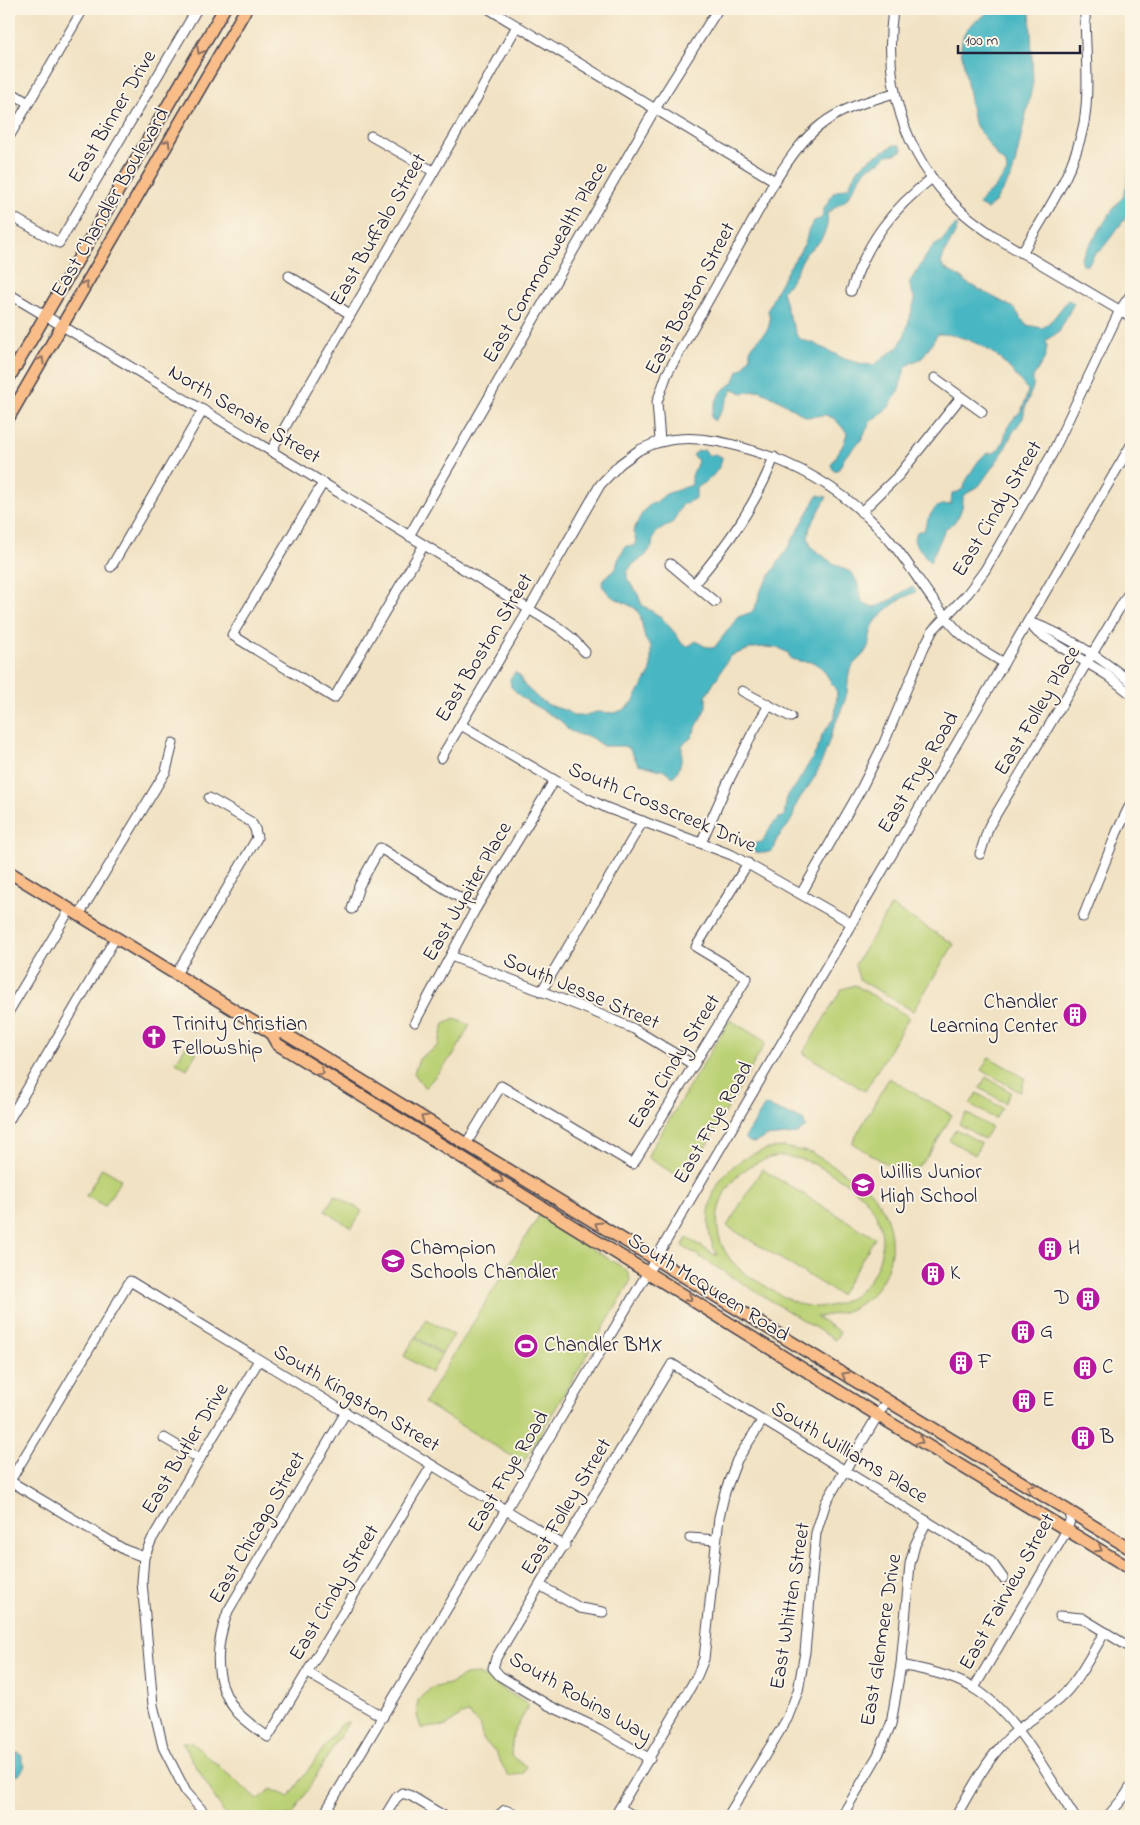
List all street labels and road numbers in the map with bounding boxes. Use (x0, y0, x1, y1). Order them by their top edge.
street label: East Binner Drive (61, 44, 165, 189)
street label: East Chandler Boulevard (44, 102, 178, 303)
street label: East Buffalo Street (323, 148, 435, 312)
street label: East Commonwealth Place (476, 156, 616, 369)
street label: East Boston Street (638, 217, 744, 381)
street label: North Senate Street (162, 358, 326, 472)
street label: East Cindy Street (945, 435, 1052, 584)
street label: East Boston Street (429, 568, 541, 728)
street label: East Folley Place (987, 640, 1091, 783)
street label: East Frye Road (871, 706, 969, 841)
street label: South Crosscreek Drive (563, 755, 761, 861)
street label: East Jupiter Place (416, 816, 521, 968)
street label: South Jesse Street (498, 946, 664, 1038)
street label: East Cindy Street (621, 989, 730, 1136)
street label: East Frye Road (667, 1056, 763, 1191)
street label: South McQueen Road (621, 1226, 795, 1350)
street label: South Kingston Street (266, 1337, 445, 1462)
street label: East Butler Drive (135, 1377, 237, 1520)
street label: South Williams Place (765, 1394, 934, 1512)
street label: East Frye Road (461, 1405, 559, 1540)
street label: East Folley Street (514, 1433, 622, 1582)
street label: East Chicago Street (202, 1446, 316, 1611)
street label: East Fairview Street (952, 1508, 1064, 1676)
street label: East Cindy Street (282, 1519, 389, 1668)
street label: East Whitten Street (763, 1520, 819, 1692)
street label: East Glenmere Drive (854, 1551, 911, 1728)
street label: South Robins Way (502, 1645, 657, 1753)

